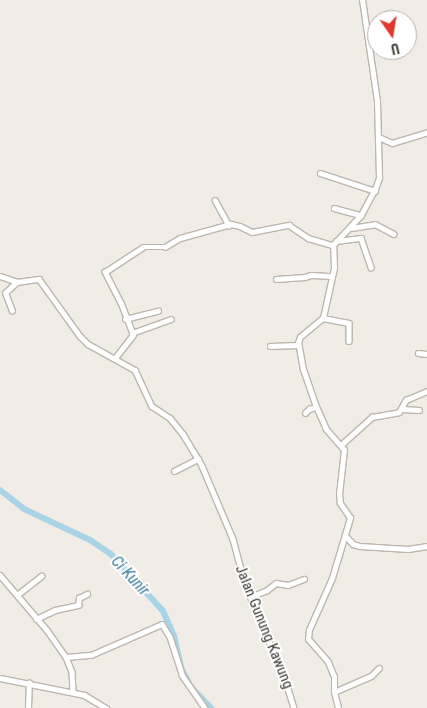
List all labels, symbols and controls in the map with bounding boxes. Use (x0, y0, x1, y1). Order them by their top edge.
north arrow (367, 10, 417, 60)
text: U (389, 40, 401, 57)
water label: Ci Kunir (107, 552, 153, 600)
street label: Jalan Gunung Kawung (231, 563, 297, 691)

